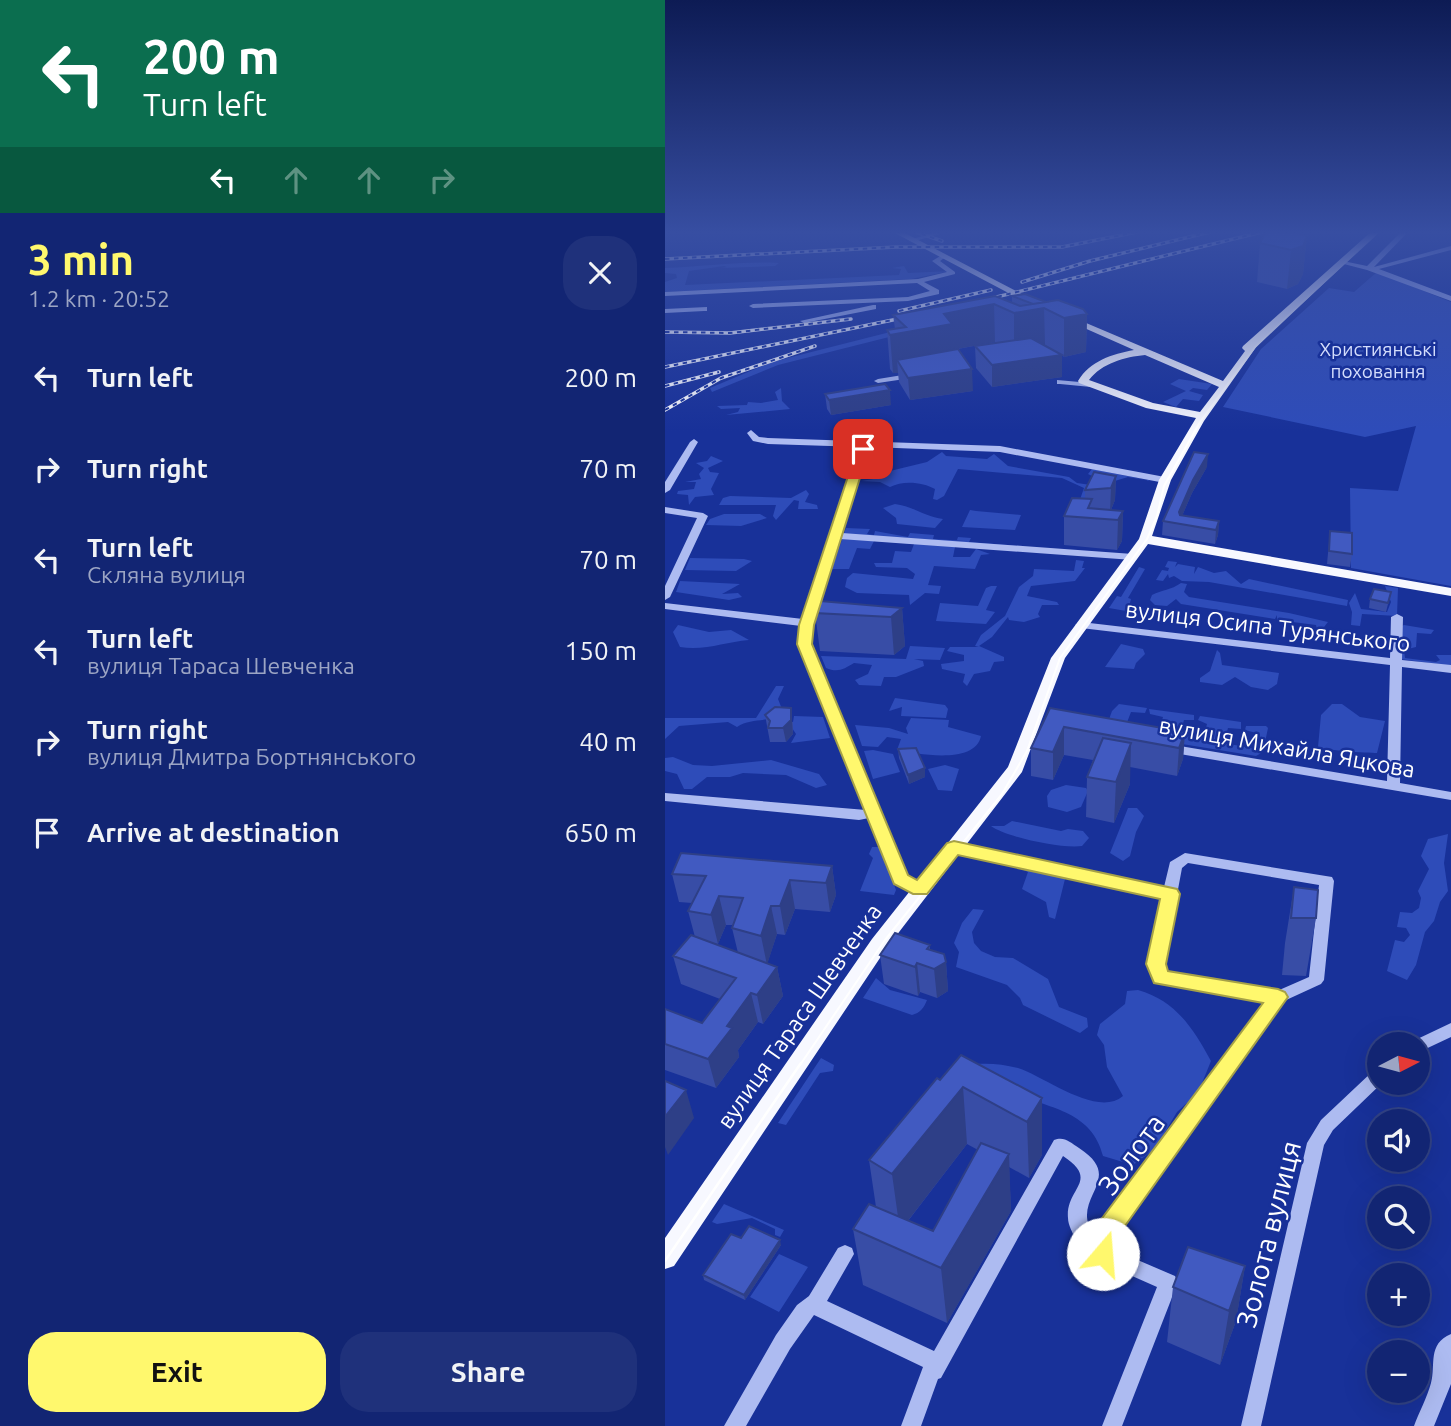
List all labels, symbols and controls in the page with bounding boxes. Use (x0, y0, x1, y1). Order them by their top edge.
icon: left (28, 28, 119, 119)
text: 200 m (143, 28, 280, 83)
text: Turn left (143, 86, 267, 122)
icon: left (204, 161, 242, 199)
icon: ahead (277, 161, 315, 199)
icon: ahead (350, 161, 388, 199)
icon: right (423, 161, 461, 199)
text: 3 min (28, 236, 134, 283)
button: close (563, 236, 637, 310)
text: 1.2 km · 20:52 (28, 286, 170, 311)
park label: Християнські поховання (1319, 338, 1437, 382)
icon: left (28, 359, 66, 397)
text: Turn left (87, 363, 193, 392)
text: 200 m (565, 363, 637, 392)
pin (833, 419, 893, 479)
icon: arrive (844, 430, 882, 468)
icon: right (28, 450, 66, 488)
text: Turn right (87, 454, 208, 483)
text: 70 m (579, 454, 637, 483)
text: Turn left (87, 533, 193, 562)
icon: left (28, 541, 66, 579)
text: 70 m (579, 545, 637, 574)
text: Скляна вулиця (87, 562, 246, 587)
street label: вулиця Осипа Турянського (1124, 596, 1412, 656)
text: Turn left (87, 624, 193, 653)
icon: left (28, 632, 66, 670)
text: 150 m (565, 636, 637, 665)
text: вулиця Тараса Шевченка (87, 653, 355, 678)
street label: вулиця Михайла Яцкова (1157, 712, 1417, 782)
text: Turn right (87, 715, 208, 744)
icon: right (28, 723, 66, 761)
text: 40 m (579, 727, 637, 756)
text: вулиця Дмитра Бортнянського (87, 744, 416, 769)
icon: arrive (28, 814, 66, 852)
text: Arrive at destination (87, 818, 340, 847)
text: 650 m (565, 818, 637, 847)
street label: вулиця Тараса Шевченка (712, 899, 886, 1133)
north arrow (1367, 1032, 1430, 1096)
map controls (1367, 1032, 1430, 1403)
street label: Золота (1092, 1108, 1170, 1200)
button: sound (1367, 1109, 1430, 1172)
street label: Золота вулиця (1230, 1138, 1306, 1330)
button: search (1367, 1186, 1430, 1249)
position arrow (1066, 1217, 1140, 1291)
button: + (1367, 1263, 1430, 1326)
button: Exit (28, 1332, 326, 1412)
button: Share (340, 1332, 637, 1412)
button: − (1367, 1340, 1430, 1403)

